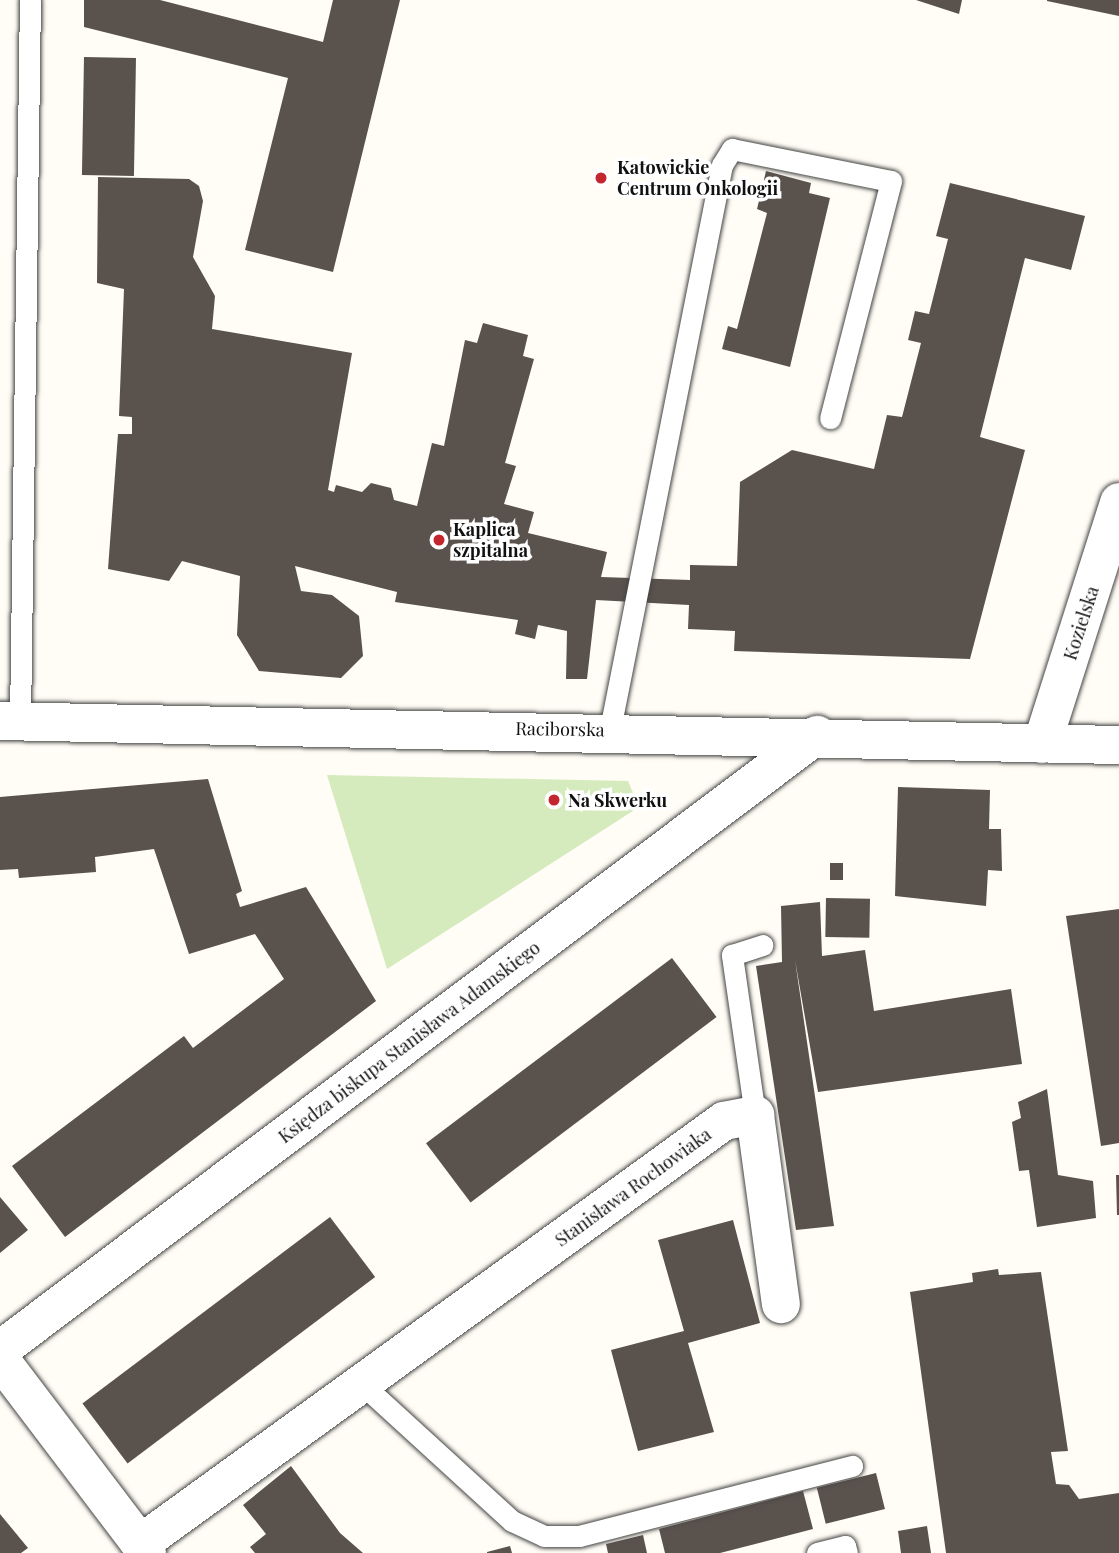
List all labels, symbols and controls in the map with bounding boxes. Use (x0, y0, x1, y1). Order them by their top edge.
place label: Katowickie Centrum Onkologii (617, 157, 778, 200)
marker: Katowickie Centrum Onkologii (591, 168, 611, 188)
place label: Kaplica szpitalna (453, 519, 528, 562)
marker: Kaplica szpitalna (431, 532, 447, 548)
street label: Kozielska (1059, 583, 1103, 663)
street label: Raciborska (515, 717, 605, 741)
place label: Na Skwerku (568, 789, 667, 811)
marker: Na Skwerku (546, 792, 562, 808)
street label: Księdza biskupa Stanisława Adamskiego (274, 936, 544, 1148)
street label: Stanisława Rochowiaka (551, 1123, 715, 1251)

